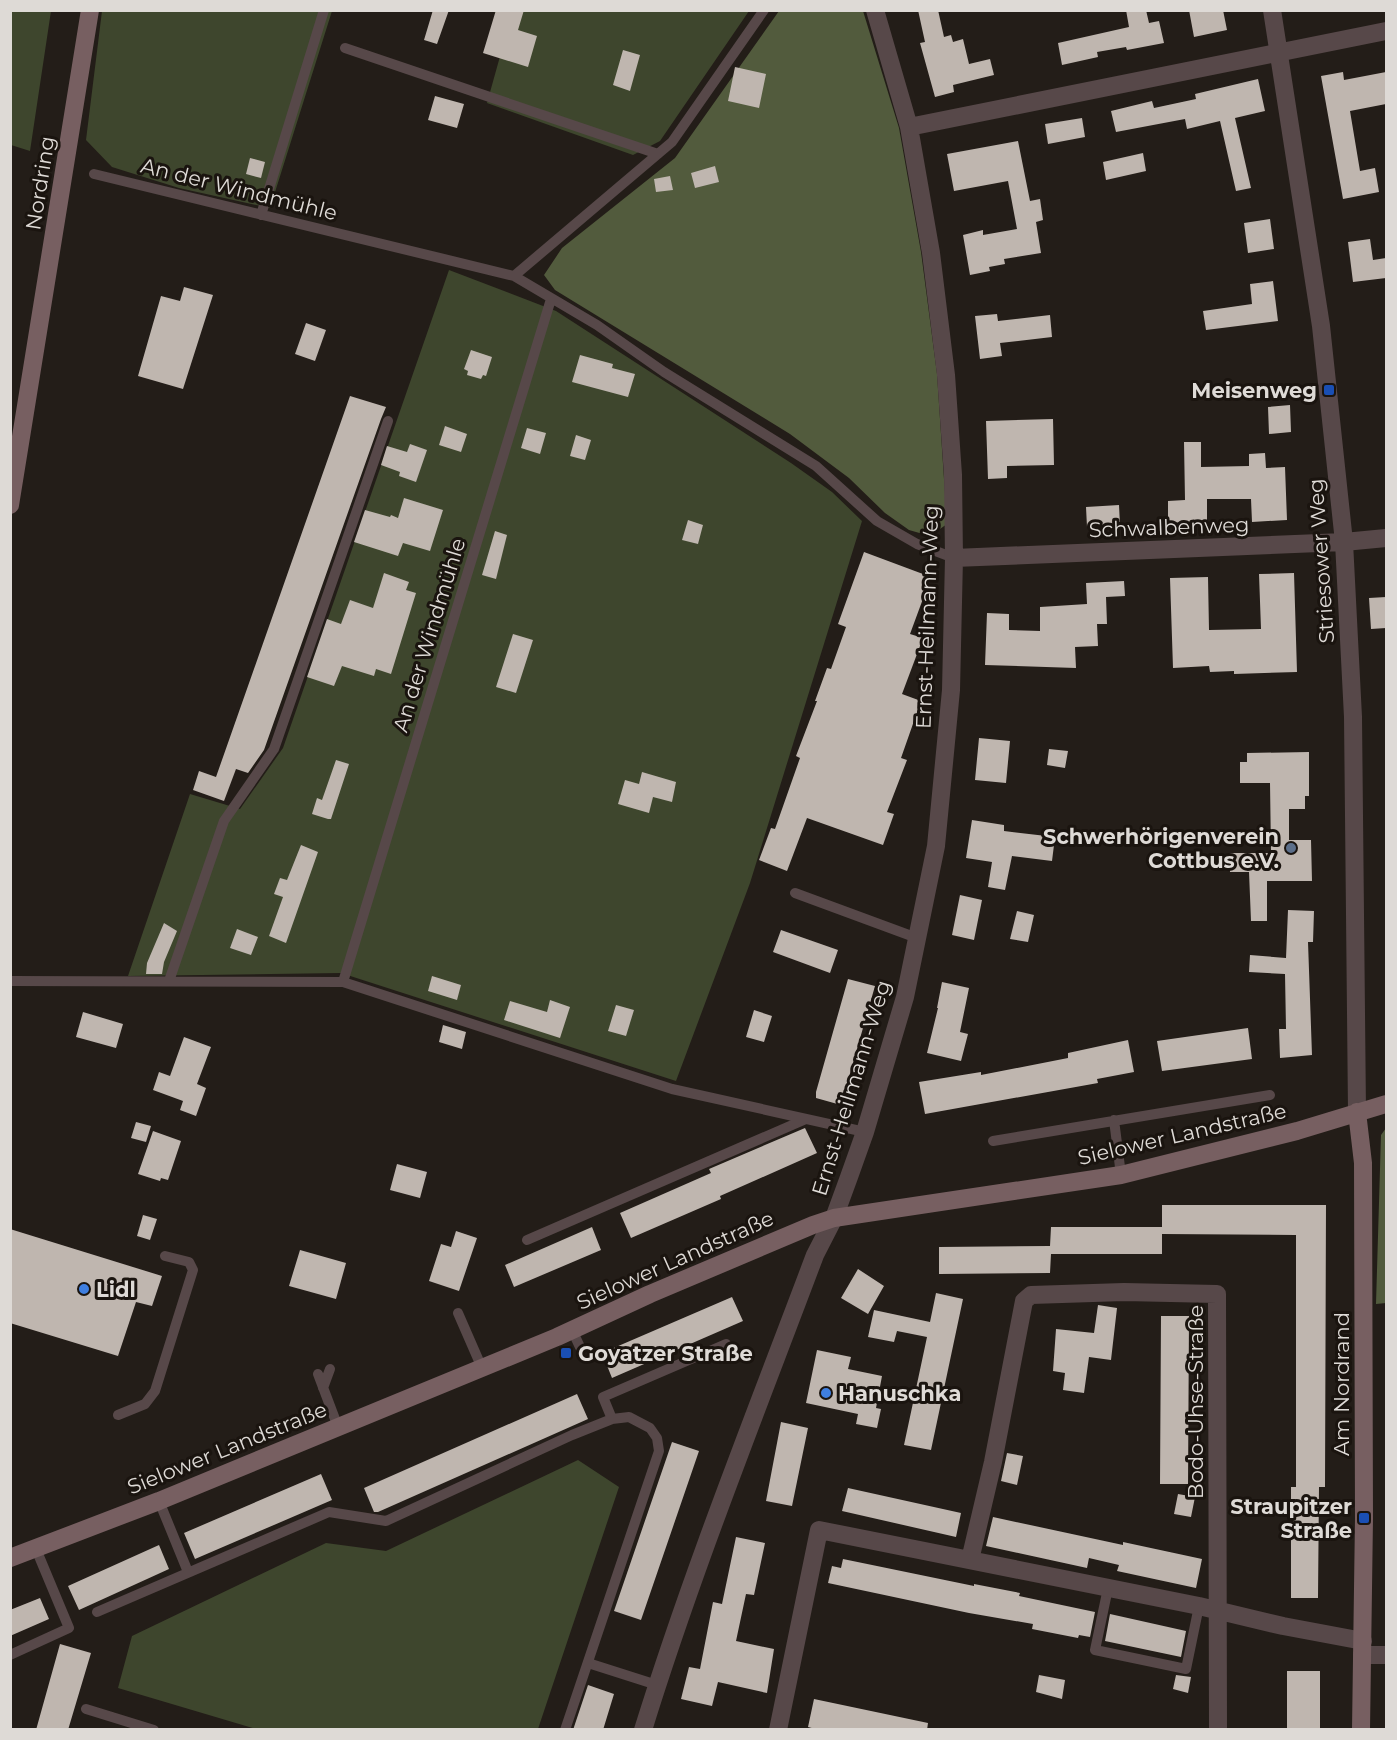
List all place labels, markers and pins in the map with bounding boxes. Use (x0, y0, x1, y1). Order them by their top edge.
place label: Meisenweg (1191, 378, 1317, 403)
marker: Meisenweg (1322, 383, 1336, 397)
place label: Schwerhörigenverein Cottbus e.V. (1043, 824, 1279, 873)
marker: Schwerhörigenverein Cottbus e.V. (1284, 841, 1298, 855)
place label: Lidl (96, 1277, 136, 1302)
marker: Lidl (77, 1282, 91, 1296)
place label: Goyatzer Straße (578, 1341, 753, 1366)
marker: Goyatzer Straße (559, 1346, 573, 1360)
place label: Hanuschka (838, 1381, 961, 1406)
marker: Hanuschka (819, 1386, 833, 1400)
place label: Straupitzer Straße (1230, 1494, 1352, 1543)
marker: Straupitzer Straße (1357, 1511, 1371, 1525)

